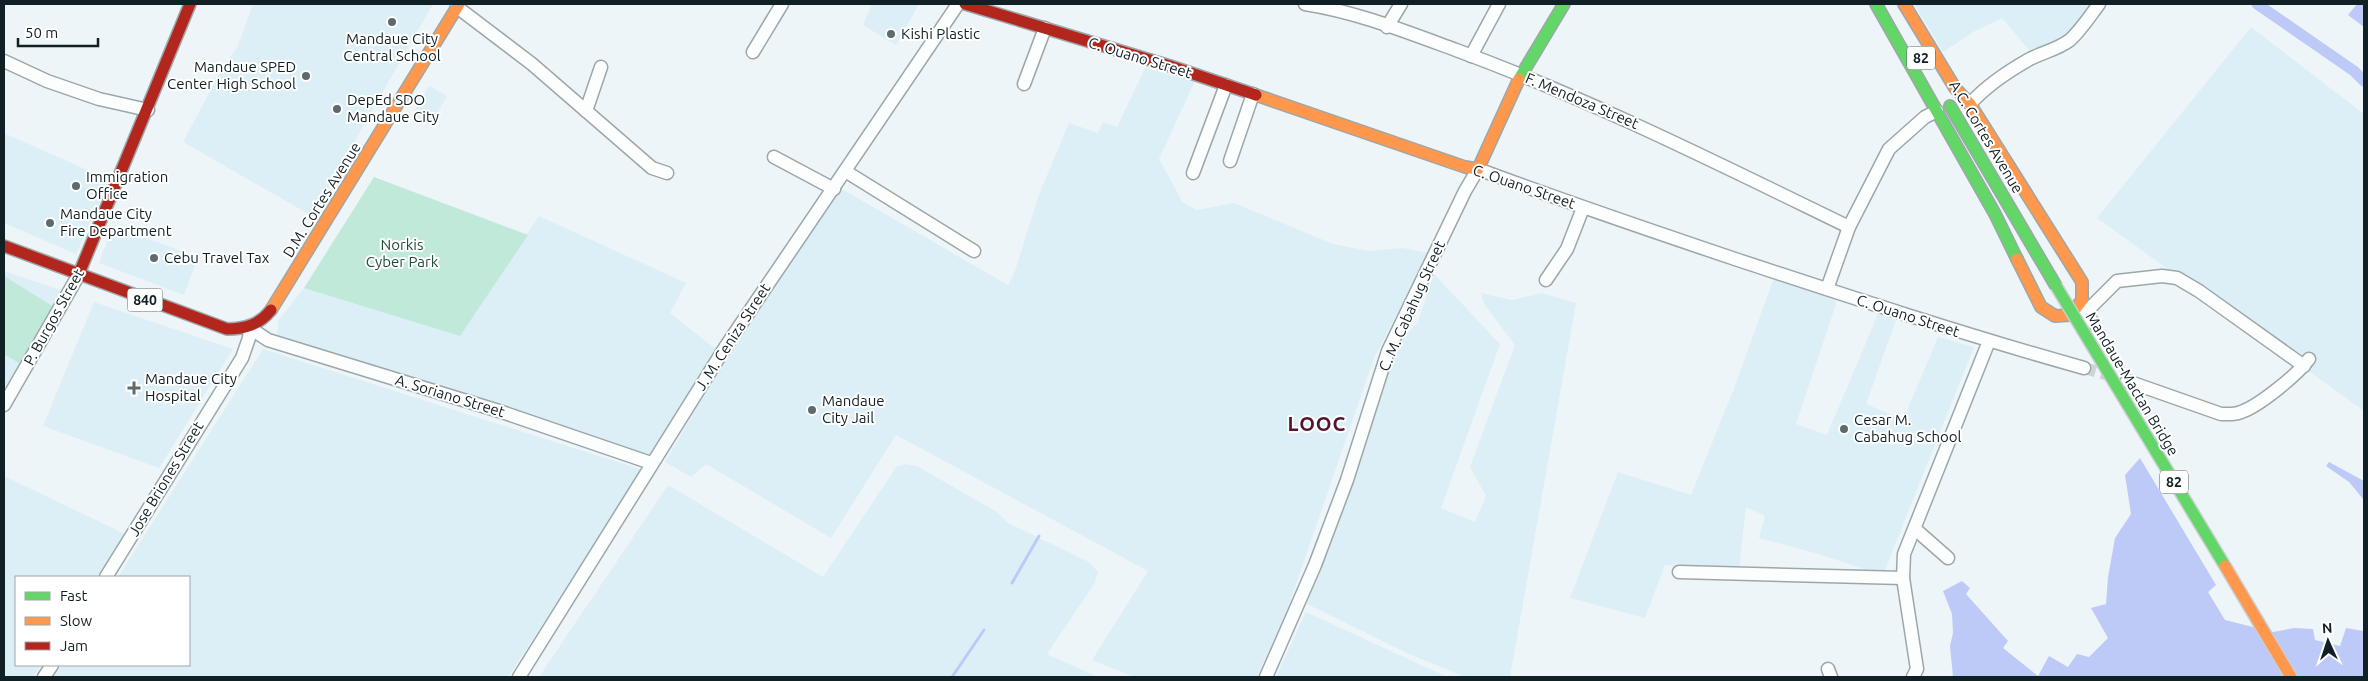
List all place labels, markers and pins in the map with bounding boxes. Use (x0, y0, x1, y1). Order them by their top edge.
marker: Mandaue City Central School (386, 16, 398, 28)
place label: Kishi Plastic (901, 25, 980, 42)
marker: Kishi Plastic (885, 28, 897, 40)
place label: Mandaue City Central School (343, 30, 441, 64)
place label: Mandaue SPED Center High School (167, 58, 296, 92)
marker: Mandaue SPED Center High School (300, 70, 312, 82)
place label: DepEd SDO Mandaue City (347, 91, 439, 125)
marker: DepEd SDO Mandaue City (331, 103, 343, 115)
place label: Immigration Office (86, 168, 168, 202)
marker: Immigration Office (70, 180, 82, 192)
place label: Mandaue City Fire Department (60, 205, 172, 239)
marker: Mandaue City Fire Department (44, 217, 56, 229)
place label: Cebu Travel Tax (164, 249, 270, 266)
marker: Cebu Travel Tax (148, 252, 160, 264)
place label: Mandaue City Hospital (145, 370, 237, 404)
marker: Mandaue City Hospital (127, 381, 141, 395)
place label: Mandaue City Jail (822, 392, 885, 426)
marker: Mandaue City Jail (806, 404, 818, 416)
place label: Cesar M. Cabahug School (1854, 411, 1962, 445)
marker: Cesar M. Cabahug School (1838, 423, 1850, 435)

